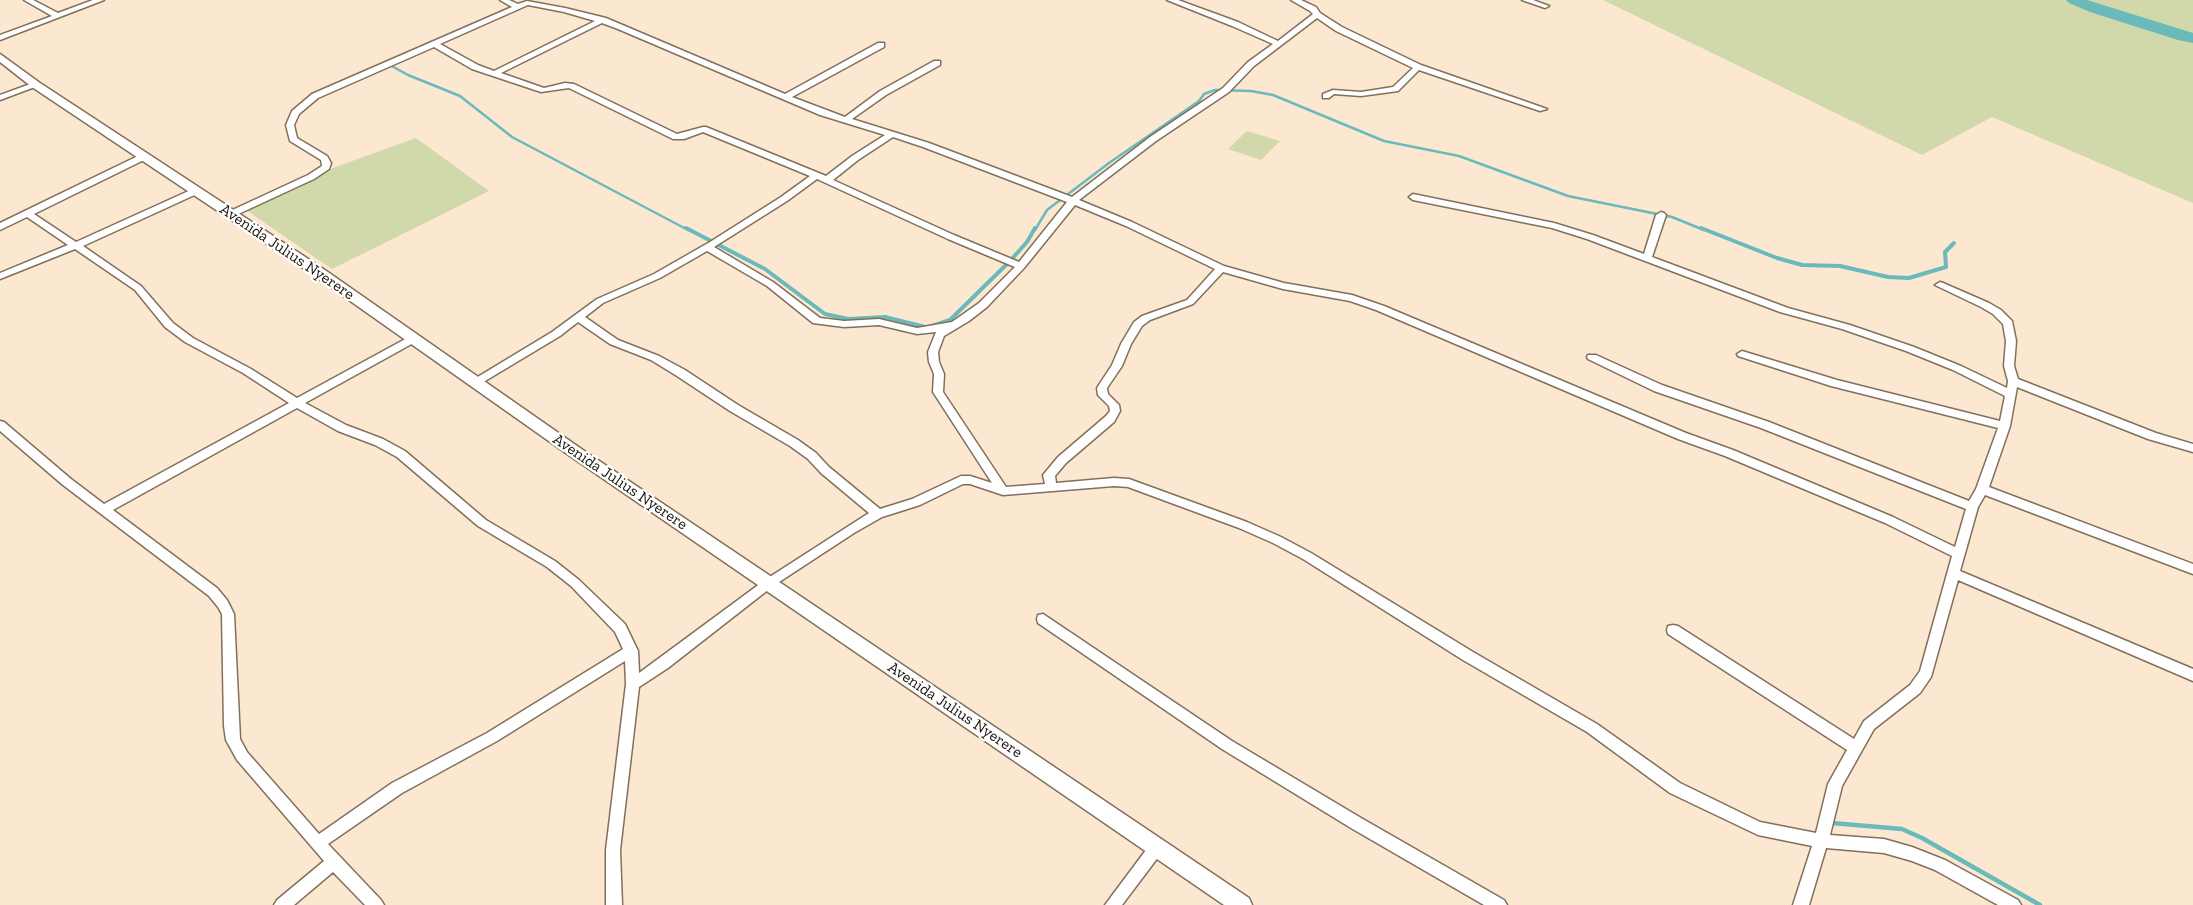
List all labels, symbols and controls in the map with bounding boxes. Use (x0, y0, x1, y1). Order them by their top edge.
street label: Avenida Julius Nyerere (216, 200, 358, 304)
street label: Avenida Julius Nyerere (549, 430, 691, 534)
street label: Avenida Julius Nyerere (884, 658, 1026, 762)

